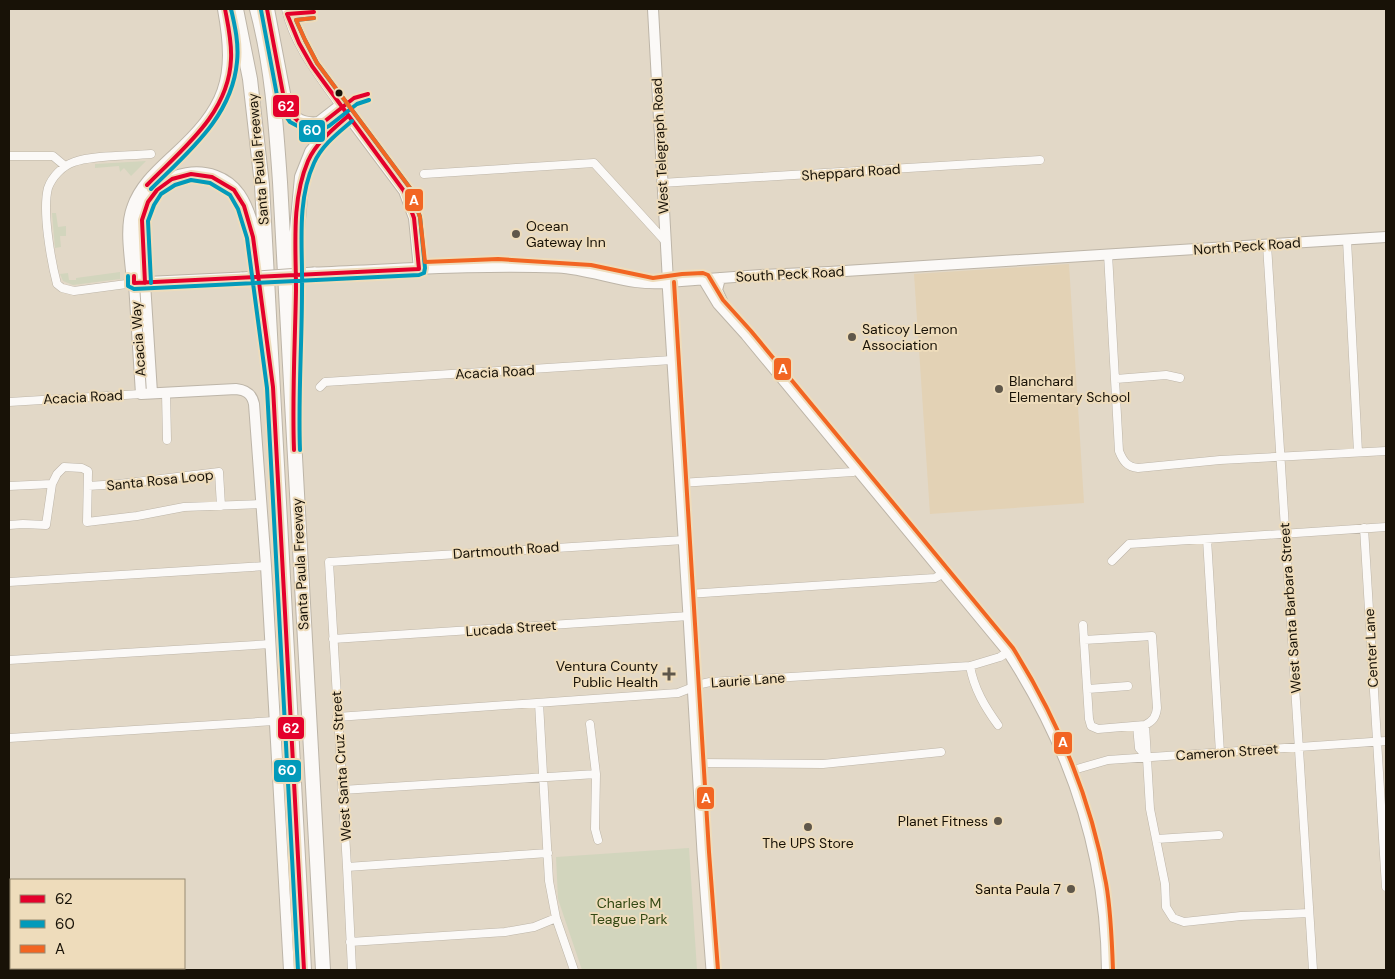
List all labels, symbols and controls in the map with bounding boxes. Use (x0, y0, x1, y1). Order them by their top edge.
street label: West Telegraph Road (647, 78, 673, 214)
unlabelled marker (334, 88, 344, 98)
street label: Santa Paula Freeway (243, 92, 273, 226)
line badge: 62 (272, 94, 300, 118)
text: 62 (278, 97, 294, 115)
line badge: 60 (298, 119, 326, 143)
text: 60 (303, 121, 322, 139)
street label: Sheppard Road (801, 160, 901, 184)
line badge: A (404, 188, 424, 212)
text: A (409, 191, 419, 209)
place label: Ocean Gateway Inn (526, 217, 606, 251)
marker: Ocean Gateway Inn (510, 228, 522, 240)
street label: North Peck Road (1193, 233, 1301, 259)
street label: South Peck Road (735, 262, 845, 286)
street label: Acacia Way (126, 301, 150, 377)
place label: Saticoy Lemon Association (862, 320, 958, 354)
marker: Saticoy Lemon Association (846, 331, 858, 343)
line badge: A (773, 357, 792, 381)
text: A (778, 360, 788, 378)
street label: Acacia Road (455, 361, 535, 383)
place label: Blanchard Elementary School (1009, 372, 1130, 406)
marker: Blanchard Elementary School (993, 383, 1005, 395)
street label: Acacia Road (43, 386, 123, 408)
street label: Santa Rosa Loop (106, 465, 215, 495)
street label: Santa Paula Freeway (288, 497, 312, 630)
street label: West Santa Barbara Street (1275, 522, 1305, 694)
street label: Dartmouth Road (452, 537, 560, 563)
street label: Center Lane (1360, 608, 1382, 688)
street label: Lucada Street (465, 616, 557, 640)
place label: Ventura County Public Health (556, 657, 658, 691)
marker: Ventura County Public Health (662, 667, 676, 681)
street label: Laurie Lane (710, 668, 786, 692)
street label: West Santa Cruz Street (327, 690, 355, 842)
line badge: 62 (277, 716, 305, 740)
text: 62 (283, 719, 299, 737)
line badge: A (1053, 731, 1073, 755)
text: A (1058, 733, 1068, 751)
street label: Cameron Street (1175, 739, 1279, 765)
line badge: 60 (273, 759, 302, 783)
text: 60 (278, 761, 297, 779)
line badge: A (696, 786, 715, 810)
text: A (701, 789, 711, 807)
place label: Planet Fitness (898, 812, 988, 830)
marker: Planet Fitness (992, 815, 1004, 827)
marker: The UPS Store (802, 821, 814, 833)
place label: The UPS Store (762, 834, 854, 852)
legend (10, 879, 185, 969)
place label: Santa Paula 7 (975, 880, 1061, 898)
marker: Santa Paula 7 (1065, 883, 1077, 895)
text: 62 (55, 889, 73, 909)
park label: Charles M Teague Park (590, 894, 668, 928)
text: 60 (55, 914, 75, 934)
text: A (55, 939, 65, 959)

